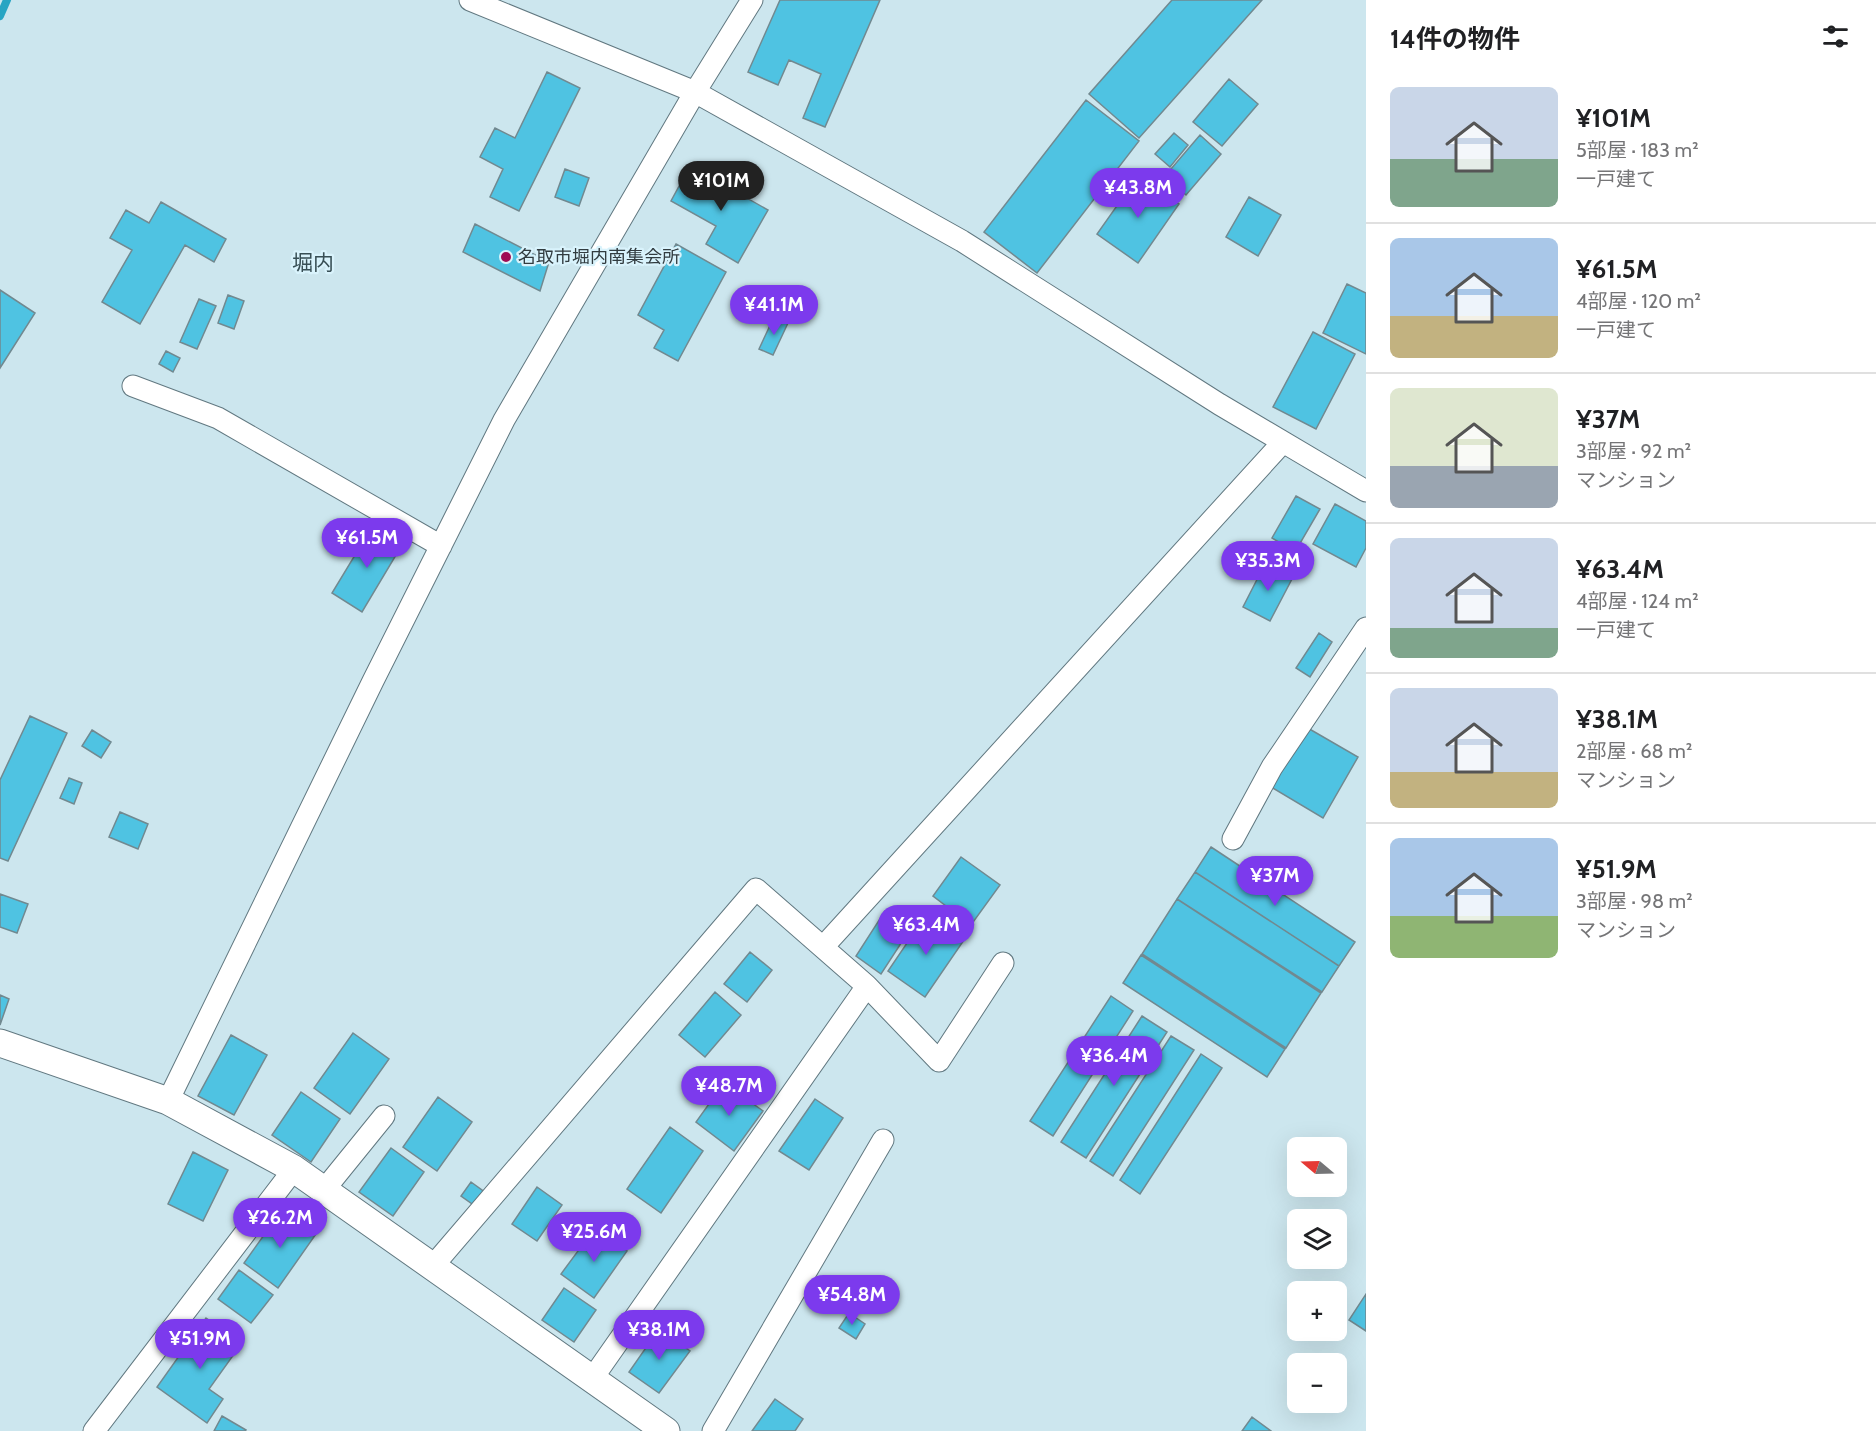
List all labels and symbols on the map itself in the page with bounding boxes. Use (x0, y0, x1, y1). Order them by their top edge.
pin: ¥101M (679, 161, 763, 212)
pin: ¥43.8M (1089, 168, 1187, 219)
place label: 名取市堀内南集会所 (518, 246, 680, 268)
district label: 堀内 (292, 250, 334, 275)
marker: 名取市堀内南集会所 (499, 250, 513, 264)
pin: ¥41.1M (725, 285, 823, 336)
pin: ¥61.5M (318, 518, 416, 569)
pin: ¥35.3M (1219, 541, 1317, 592)
pin: ¥37M (1239, 856, 1311, 907)
pin: ¥63.4M (877, 905, 975, 956)
pin: ¥36.4M (1065, 1036, 1163, 1087)
pin: ¥48.7M (680, 1066, 778, 1117)
north arrow (1287, 1137, 1347, 1197)
pin: ¥26.2M (231, 1198, 329, 1249)
pin: ¥25.6M (545, 1212, 643, 1263)
pin: ¥54.8M (803, 1275, 901, 1326)
pin: ¥38.1M (610, 1310, 708, 1361)
pin: ¥51.9M (151, 1319, 249, 1370)

